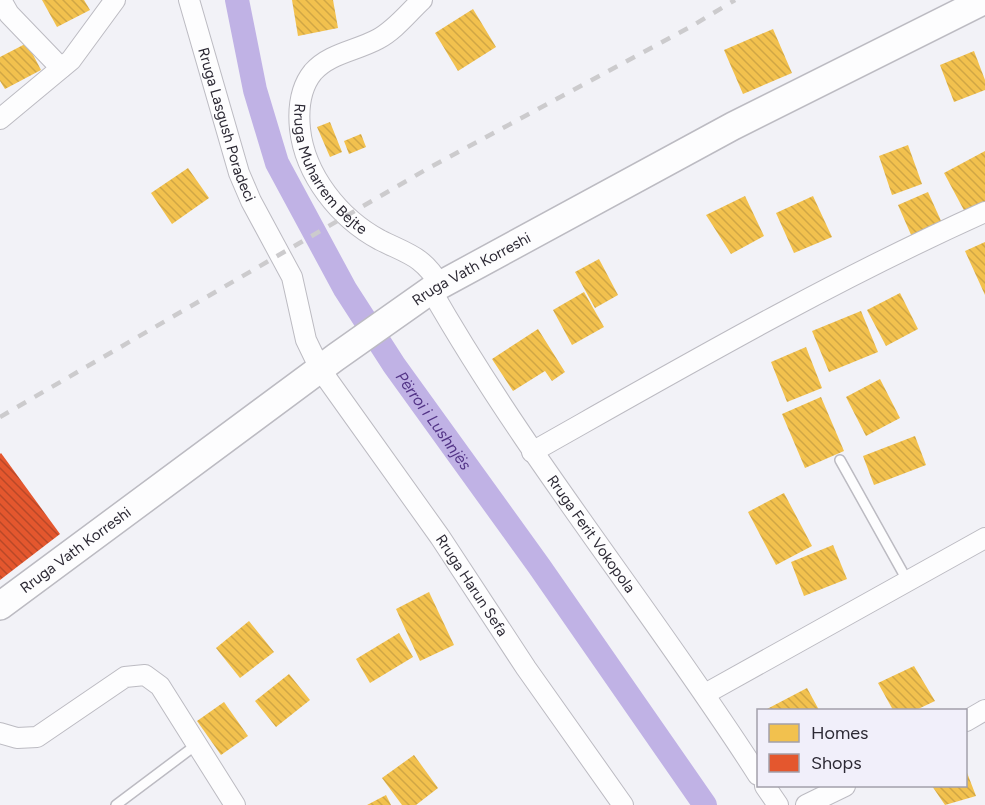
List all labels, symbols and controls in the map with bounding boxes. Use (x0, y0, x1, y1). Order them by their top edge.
street label: Rruga Lasgush Poradeci (194, 45, 259, 204)
street label: Rruga Muharrem Bejte (290, 103, 371, 238)
street label: Rruga Vath Korreshi (409, 229, 534, 309)
water label: Përroi i Lushnjës (392, 368, 476, 474)
street label: Rruga Ferit Vokopola (543, 472, 639, 596)
street label: Rruga Vath Korreshi (17, 503, 134, 597)
street label: Rruga Harun Sefa (432, 531, 512, 640)
legend (757, 709, 967, 787)
text: Homes (811, 722, 869, 744)
text: Shops (811, 752, 862, 774)

